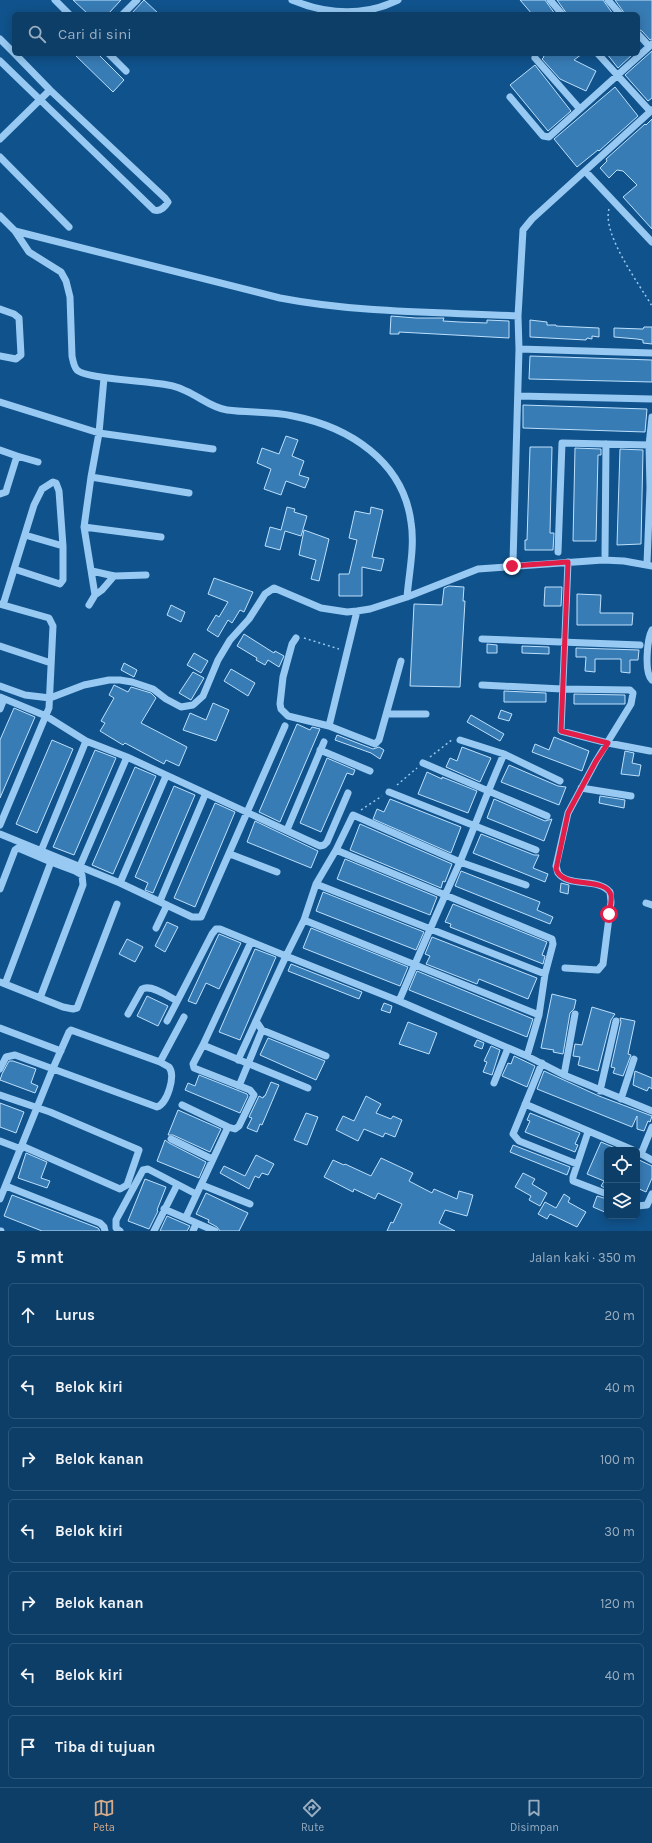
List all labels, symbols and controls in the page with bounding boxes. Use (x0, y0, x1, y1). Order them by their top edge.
search box (12, 12, 640, 56)
icon: search (26, 23, 48, 45)
text: Cari di sini (58, 25, 132, 43)
route end (503, 557, 521, 575)
route start (600, 905, 618, 923)
map controls (604, 1147, 640, 1219)
button: locate (604, 1147, 640, 1183)
button: layers (604, 1183, 640, 1219)
text: 5 mnt (16, 1247, 64, 1267)
text: Jalan kaki · 350 m (530, 1250, 636, 1265)
icon: ahead (17, 1304, 39, 1326)
text: Lurus (55, 1306, 95, 1324)
text: 20 m (605, 1308, 635, 1323)
icon: left (17, 1376, 39, 1398)
text: Belok kiri (55, 1378, 123, 1396)
text: 40 m (605, 1380, 635, 1395)
icon: right (17, 1448, 39, 1470)
text: Belok kanan (55, 1450, 144, 1468)
text: 100 m (600, 1452, 635, 1467)
icon: left (17, 1520, 39, 1542)
text: Belok kiri (55, 1522, 123, 1540)
text: 30 m (604, 1524, 635, 1539)
icon: right (17, 1592, 39, 1614)
text: Belok kanan (55, 1594, 144, 1612)
text: 120 m (600, 1596, 635, 1611)
icon: left (17, 1664, 39, 1686)
text: Belok kiri (55, 1666, 123, 1684)
text: 40 m (605, 1668, 635, 1683)
icon: arrive (17, 1736, 39, 1758)
text: Tiba di tujuan (55, 1738, 155, 1756)
tab: Peta (93, 1797, 115, 1834)
tab: Rute (301, 1797, 324, 1834)
tab: Disimpan (510, 1797, 559, 1834)

